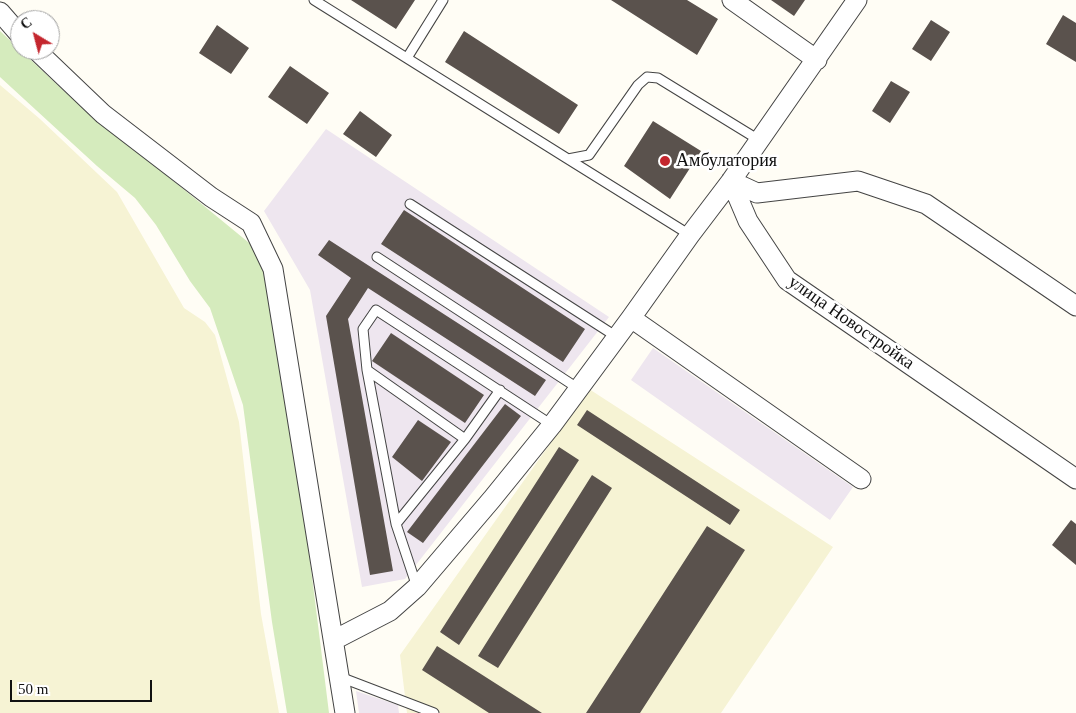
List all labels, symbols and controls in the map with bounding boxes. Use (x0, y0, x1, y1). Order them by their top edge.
north arrow (10, 10, 60, 60)
text: С (18, 14, 35, 32)
place label: Амбулатория (676, 150, 777, 172)
marker: Амбулатория (658, 154, 672, 168)
street label: улица Новостройка (784, 271, 918, 375)
scale bar (12, 670, 155, 702)
text: 50 m (18, 681, 48, 697)

